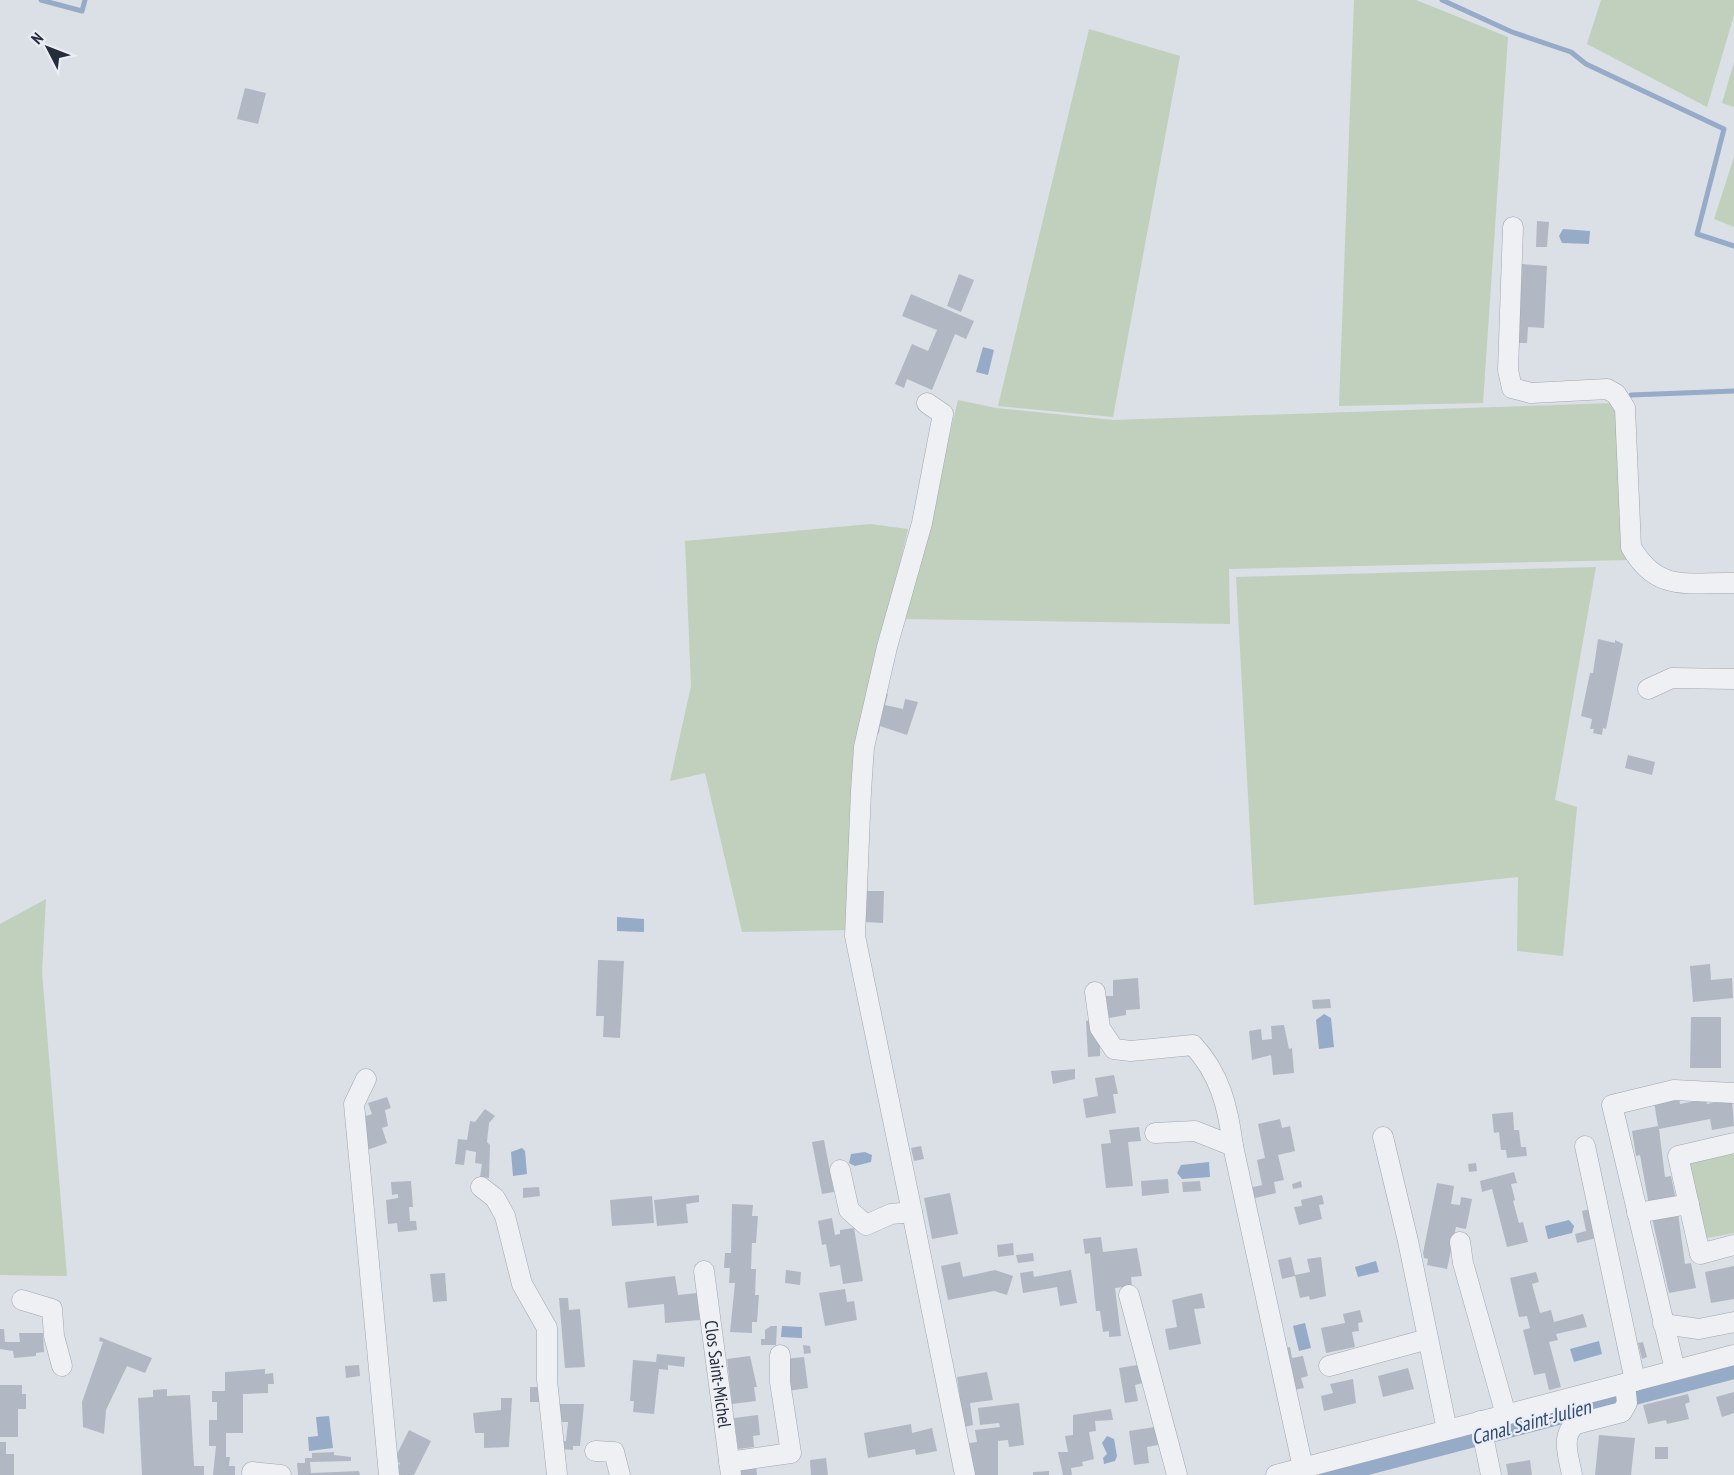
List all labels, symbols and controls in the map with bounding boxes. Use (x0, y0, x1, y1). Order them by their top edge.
north arrow (18, 18, 78, 78)
text: N (27, 28, 47, 48)
street label: Clos Saint-Michel (700, 1319, 737, 1430)
water label: Canal Saint-Julien (1468, 1393, 1595, 1450)

